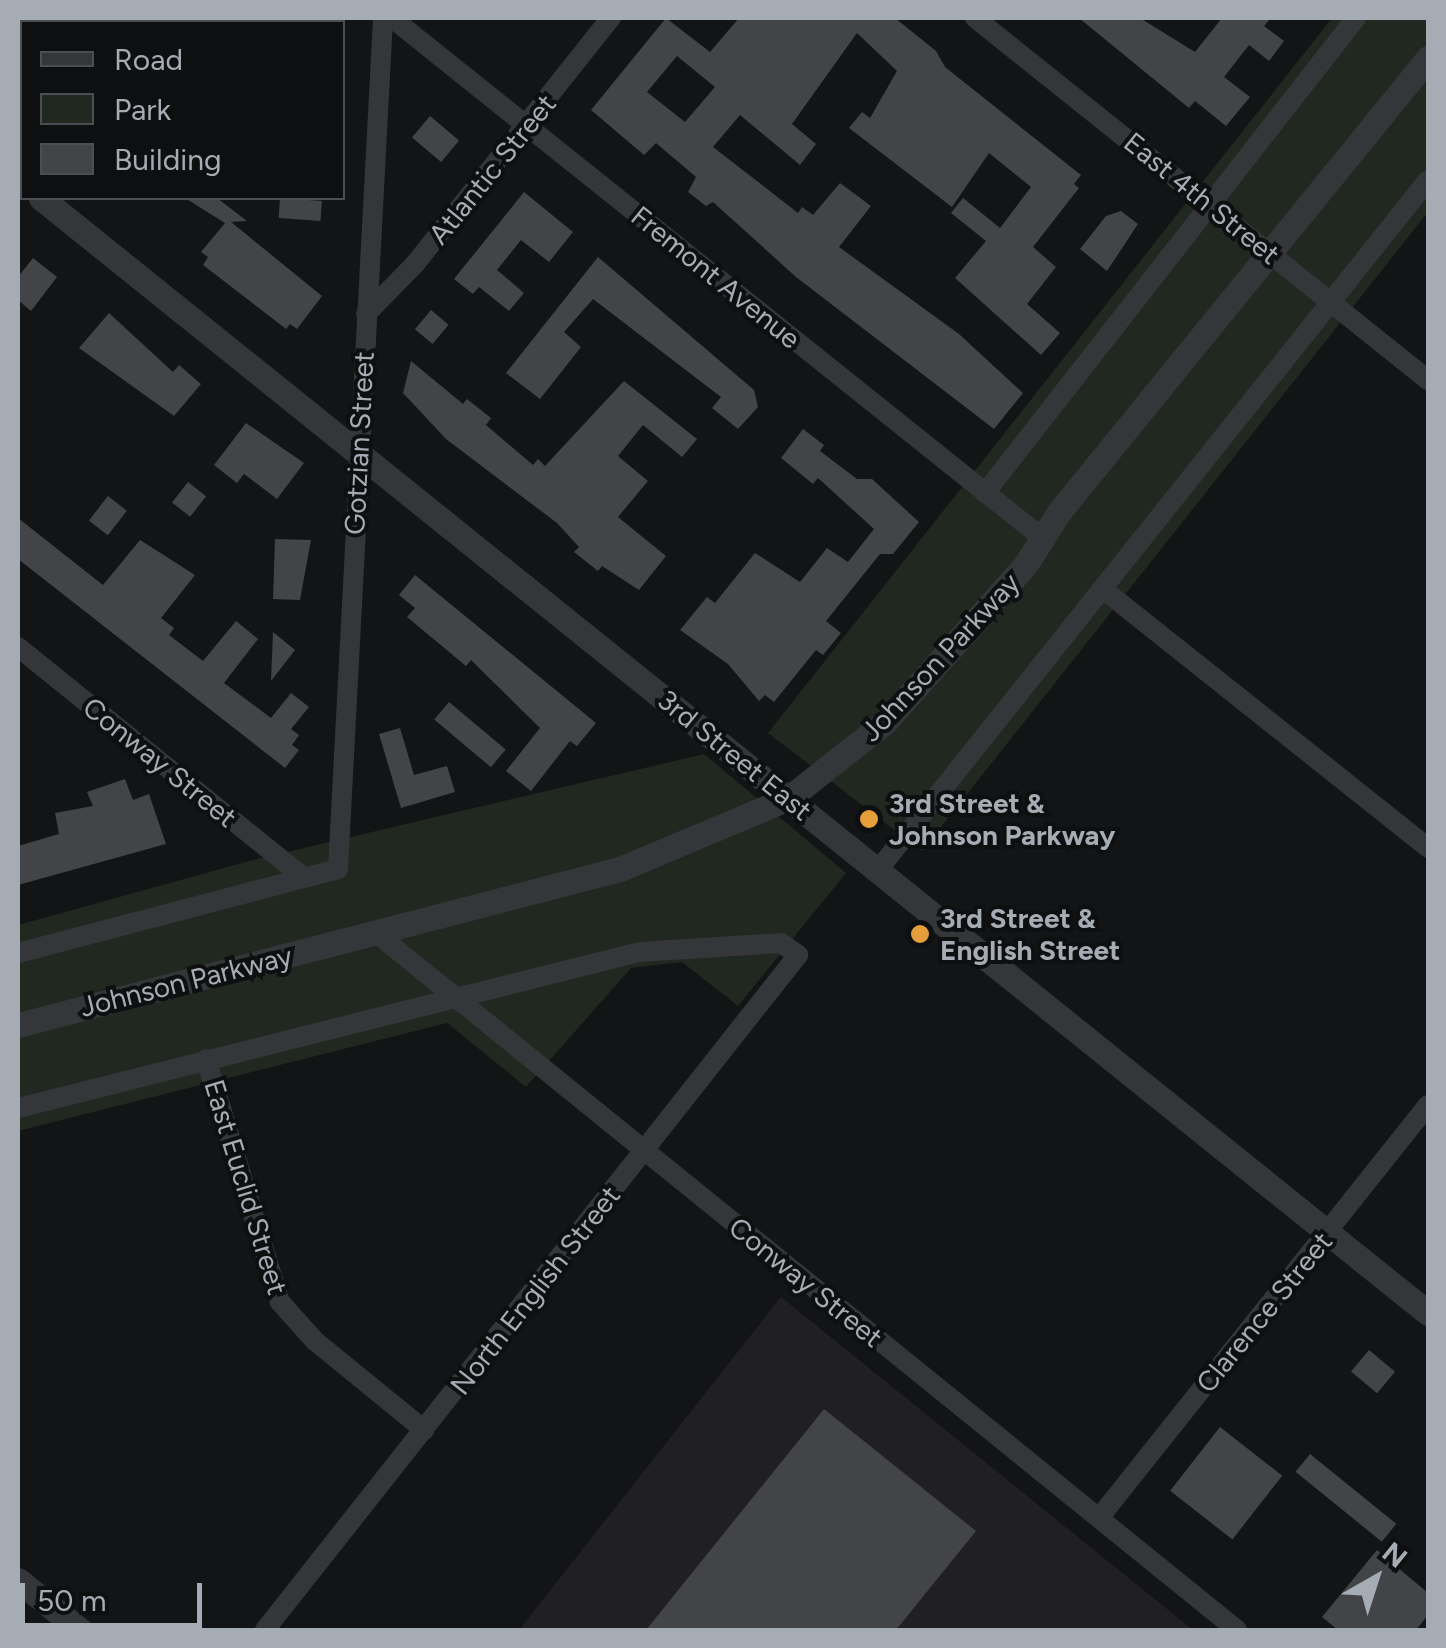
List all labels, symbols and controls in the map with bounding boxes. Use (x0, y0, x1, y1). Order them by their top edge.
legend (20, 20, 345, 200)
text: Road (114, 41, 183, 78)
street label: Atlantic Street (421, 87, 563, 251)
text: Park (114, 91, 171, 128)
street label: East 4th Street (1117, 125, 1287, 271)
text: Building (114, 141, 222, 178)
street label: Fremont Avenue (625, 199, 807, 355)
street label: Gotzian Street (337, 350, 381, 536)
street label: Johnson Parkway (854, 566, 1026, 748)
street label: 3rd Street East (651, 683, 819, 827)
street label: Conway Street (77, 690, 243, 834)
place label: 3rd Street & Johnson Parkway (889, 786, 1115, 852)
marker: 3rd Street & Johnson Parkway (858, 808, 880, 830)
place label: 3rd Street & English Street (940, 901, 1120, 967)
marker: 3rd Street & English Street (909, 923, 931, 945)
street label: Johnson Parkway (76, 938, 296, 1024)
street label: East Euclid Street (197, 1075, 295, 1299)
street label: North English Street (443, 1179, 627, 1401)
street label: Conway Street (723, 1210, 889, 1354)
street label: Clarence Street (1189, 1225, 1339, 1399)
north arrow (1326, 1528, 1426, 1628)
text: N (1376, 1535, 1414, 1575)
scale bar (25, 1563, 208, 1625)
text: 50 m (37, 1582, 106, 1619)

